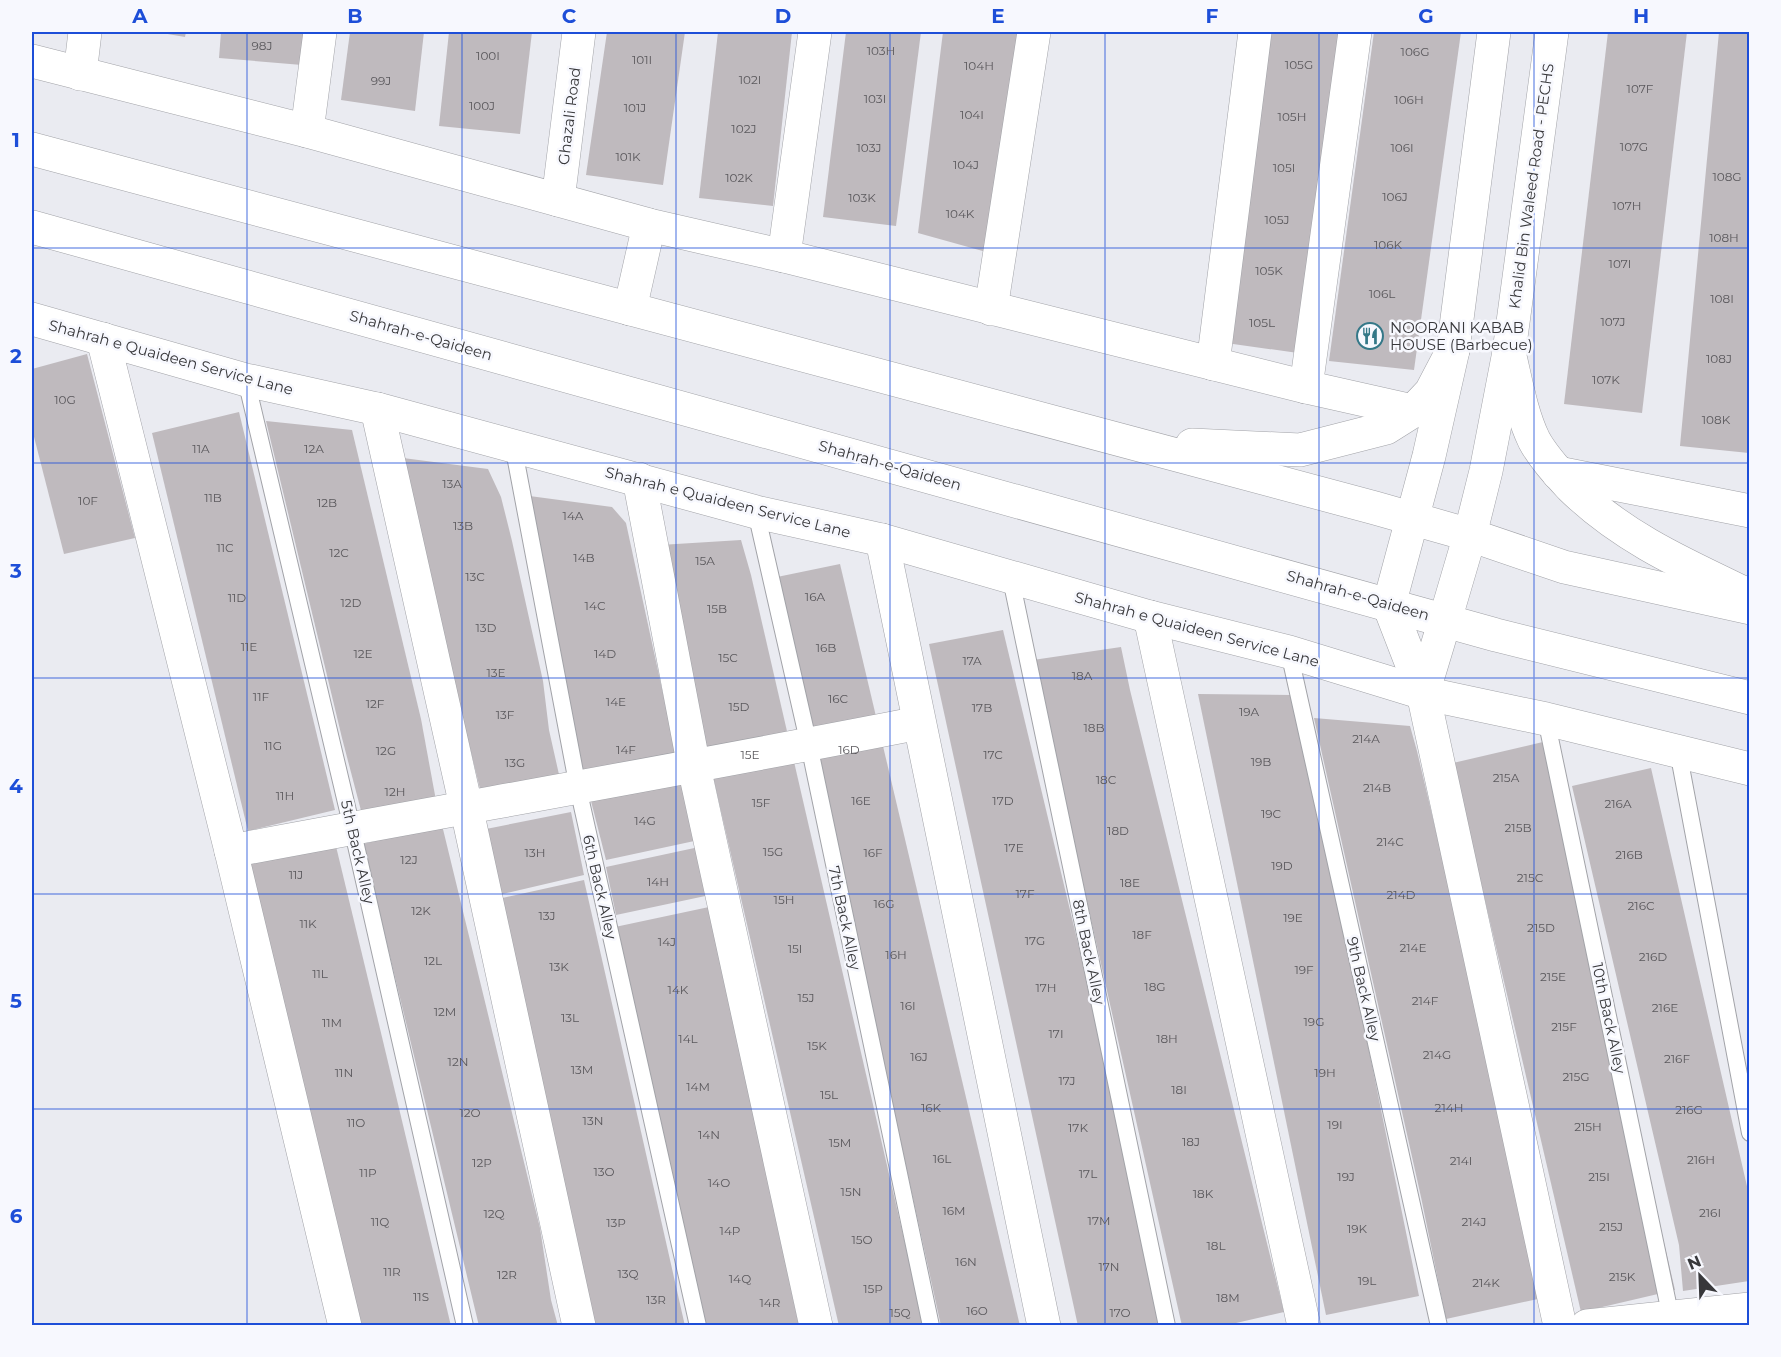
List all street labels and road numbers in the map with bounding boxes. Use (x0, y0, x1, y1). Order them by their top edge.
street label: Khalid Bin Waleed Road - PECHS (1504, 62, 1558, 310)
street label: Ghazali Road (554, 66, 584, 166)
street label: Shahrah-e-Qaideen (347, 306, 495, 364)
street label: Shahrah e Quaideen Service Lane (47, 315, 295, 399)
street label: Shahrah-e-Qaideen (816, 436, 964, 494)
street label: Shahrah e Quaideen Service Lane (603, 462, 853, 542)
street label: Shahrah-e-Qaideen (1284, 566, 1432, 624)
street label: Shahrah e Quaideen Service Lane (1073, 587, 1321, 671)
street label: 5th Back Alley (337, 798, 379, 907)
street label: 6th Back Alley (579, 833, 621, 942)
street label: 7th Back Alley (825, 864, 865, 973)
street label: 8th Back Alley (1069, 898, 1110, 1007)
street label: 9th Back Alley (1343, 935, 1385, 1044)
street label: 10th Back Alley (1588, 961, 1630, 1076)

